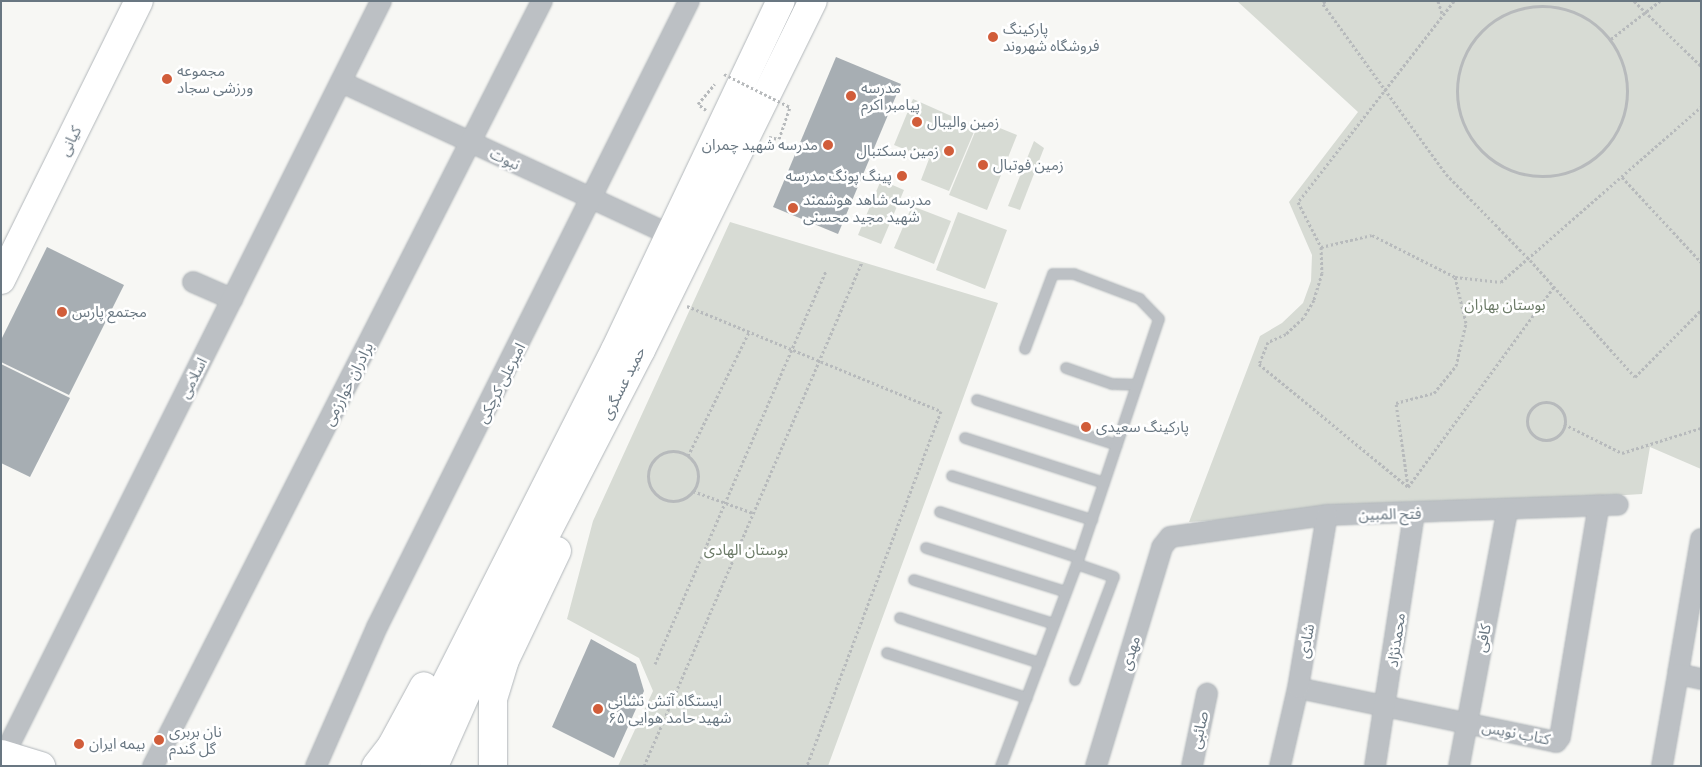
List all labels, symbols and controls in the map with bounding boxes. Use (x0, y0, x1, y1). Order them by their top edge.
place label: پارکینگ فروشگاه شهروند (1003, 19, 1099, 54)
marker: پارکینگ فروشگاه شهروند (987, 31, 999, 43)
place label: مجموعه ورزشی سجاد (177, 61, 253, 96)
marker: مجموعه ورزشی سجاد (161, 73, 173, 85)
place label: مدرسه پیامبر اکرم (861, 78, 920, 113)
marker: مدرسه پیامبر اکرم (845, 90, 857, 102)
place label: زمین والیبال (927, 113, 999, 131)
marker: زمین والیبال (911, 116, 923, 128)
street label: کیانی (55, 123, 85, 159)
place label: مدرسه شهید چمران (702, 136, 818, 154)
marker: مدرسه شهید چمران (822, 139, 834, 151)
place label: زمین بسکتبال (857, 142, 939, 160)
street label: نبوت (487, 144, 523, 174)
marker: زمین بسکتبال (943, 145, 955, 157)
place label: زمین فوتبال (993, 156, 1064, 174)
marker: زمین فوتبال (977, 159, 989, 171)
place label: پینگ پونگ مدرسه (786, 167, 892, 185)
marker: پینگ پونگ مدرسه (896, 170, 908, 182)
place label: مدرسه شاهد هوشمند شهید مجید محسنی (803, 190, 931, 225)
marker: مدرسه شاهد هوشمند شهید مجید محسنی (787, 202, 799, 214)
park label: بوستان بهاران (1464, 296, 1546, 314)
place label: مجتمع پارس (72, 303, 147, 321)
marker: مجتمع پارس (56, 306, 68, 318)
street label: برادران خوارزمی (319, 339, 377, 429)
street label: امیرعلی کرچکی (473, 340, 529, 426)
street label: حمید عسگری (597, 343, 649, 423)
street label: اسلامی (175, 355, 211, 401)
place label: پارکینگ سعیدی (1096, 418, 1189, 436)
marker: پارکینگ سعیدی (1080, 421, 1092, 433)
street label: فتح المبین (1358, 504, 1422, 524)
park label: بوستان الهادی (704, 541, 788, 559)
street label: محمدنژاد (1383, 612, 1409, 668)
street label: شادی (1294, 622, 1318, 660)
street label: کافی (1471, 622, 1495, 654)
street label: مهدی (1116, 634, 1144, 672)
place label: ایستگاه آتش نشانی ۶۵ شهید حامد هوایی (608, 691, 731, 726)
marker: ایستگاه آتش نشانی ۶۵ شهید حامد هوایی (592, 703, 604, 715)
street label: صائبی (1186, 709, 1212, 751)
street label: کتاب نویس (1480, 718, 1552, 748)
place label: نان بربری گل گندم (169, 722, 222, 757)
marker: نان بربری گل گندم (153, 734, 165, 746)
place label: بیمه ایران (89, 735, 145, 753)
marker: بیمه ایران (73, 738, 85, 750)

